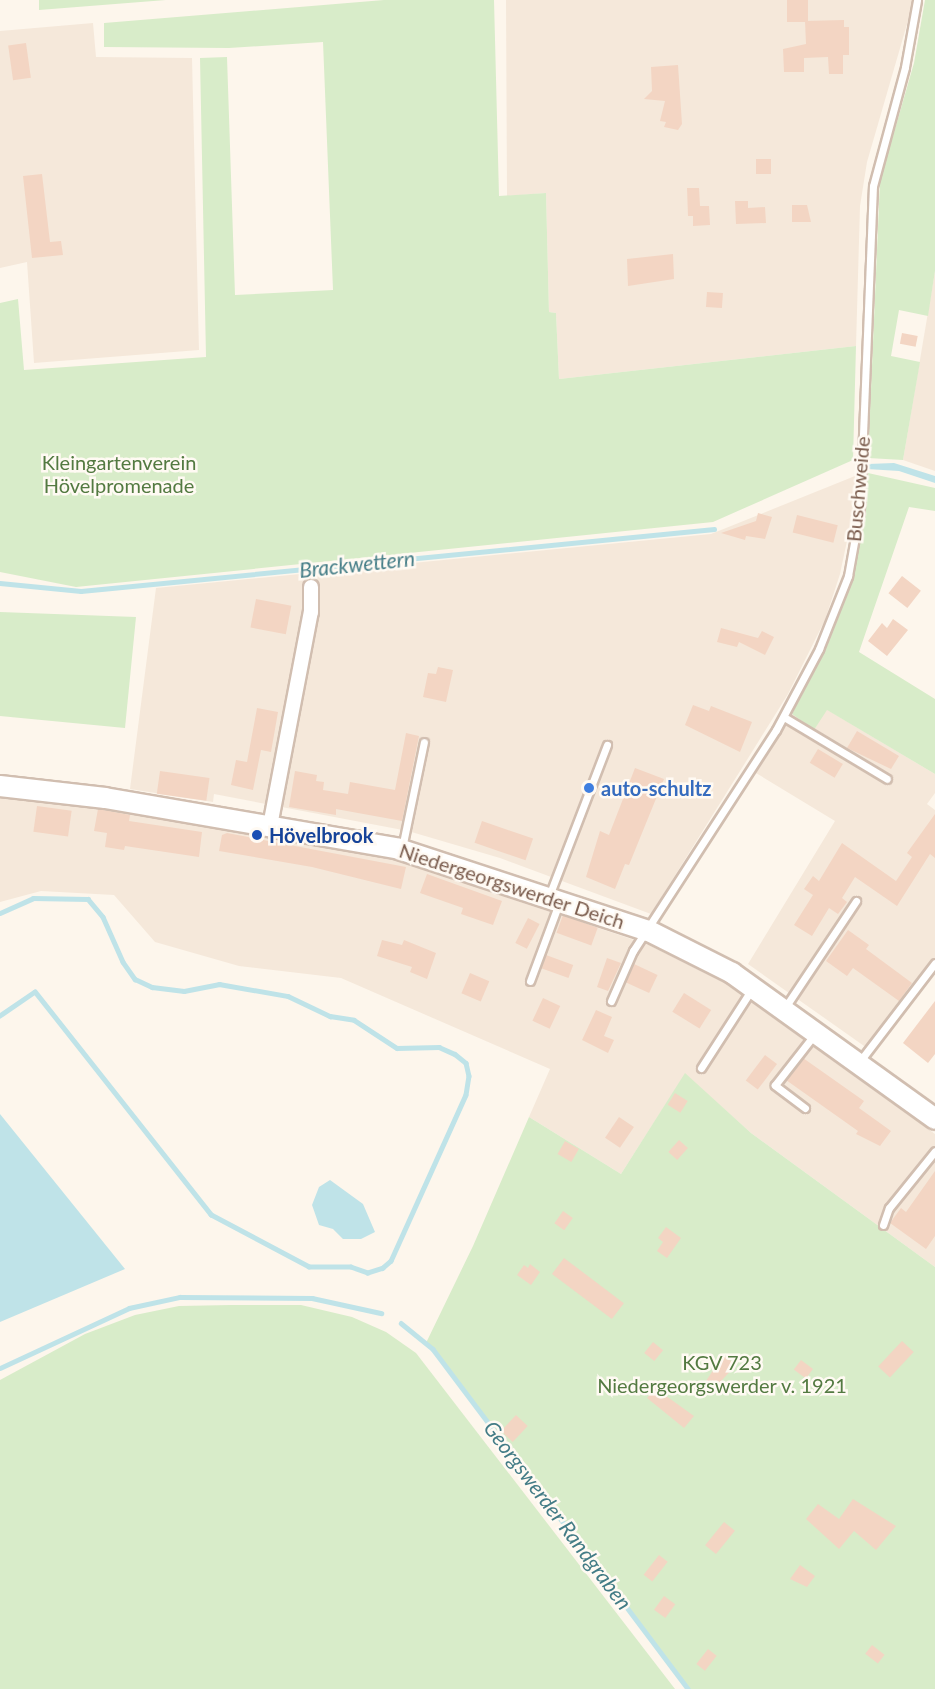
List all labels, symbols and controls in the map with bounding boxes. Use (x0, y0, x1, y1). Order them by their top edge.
street label: Buschweide (841, 435, 875, 543)
park label: Kleingartenverein Hövelpromenade (42, 450, 196, 497)
water label: Brackwettern (298, 545, 416, 583)
place label: auto-schultz (601, 776, 711, 800)
marker: auto-schultz (582, 781, 596, 795)
place label: Hövelbrook (269, 823, 373, 847)
marker: Hövelbrook (250, 828, 264, 842)
street label: Niedergeorgswerder Deich (396, 838, 628, 934)
park label: KGV 723 Niedergeorgswerder v. 1921 (597, 1351, 847, 1398)
water label: Georgswerder Randgraben (479, 1415, 637, 1615)

